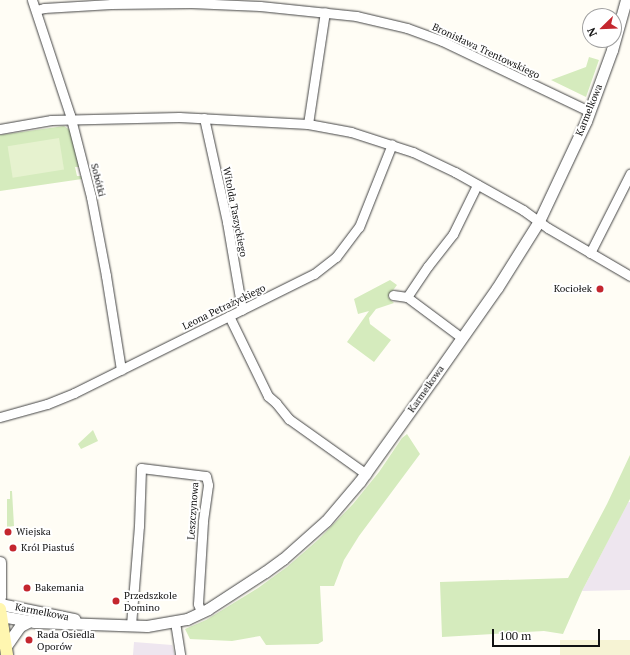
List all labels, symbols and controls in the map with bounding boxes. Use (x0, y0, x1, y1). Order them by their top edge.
north arrow (582, 8, 622, 48)
street label: Bronisława Trentowskiego (430, 21, 542, 81)
text: N (584, 26, 600, 39)
street label: Karmelkowa (573, 82, 605, 138)
street label: Sobótki (88, 162, 108, 198)
street label: Witolda Taszyckiego (220, 166, 250, 258)
street label: Leona Petrażyckiego (180, 282, 268, 332)
place label: Kociołek (554, 283, 592, 295)
marker: Kociołek (595, 284, 605, 294)
street label: Karmelkowa (405, 363, 447, 415)
street label: Leszczynowa (185, 482, 201, 540)
place label: Wiejska (16, 526, 51, 538)
marker: Wiejska (3, 527, 13, 537)
place label: Król Piastuś (21, 542, 74, 554)
marker: Król Piastuś (8, 543, 18, 553)
place label: Bakemania (35, 582, 84, 594)
marker: Bakemania (22, 583, 32, 593)
place label: Przedszkole Domino (124, 589, 177, 612)
marker: Przedszkole Domino (111, 596, 121, 606)
street label: Karmelkowa (14, 601, 70, 623)
scale bar (494, 621, 602, 647)
place label: Rada Osiedla Oporów (37, 628, 95, 652)
text: 100 m (499, 628, 531, 643)
marker: Rada Osiedla Oporów (24, 635, 34, 645)

